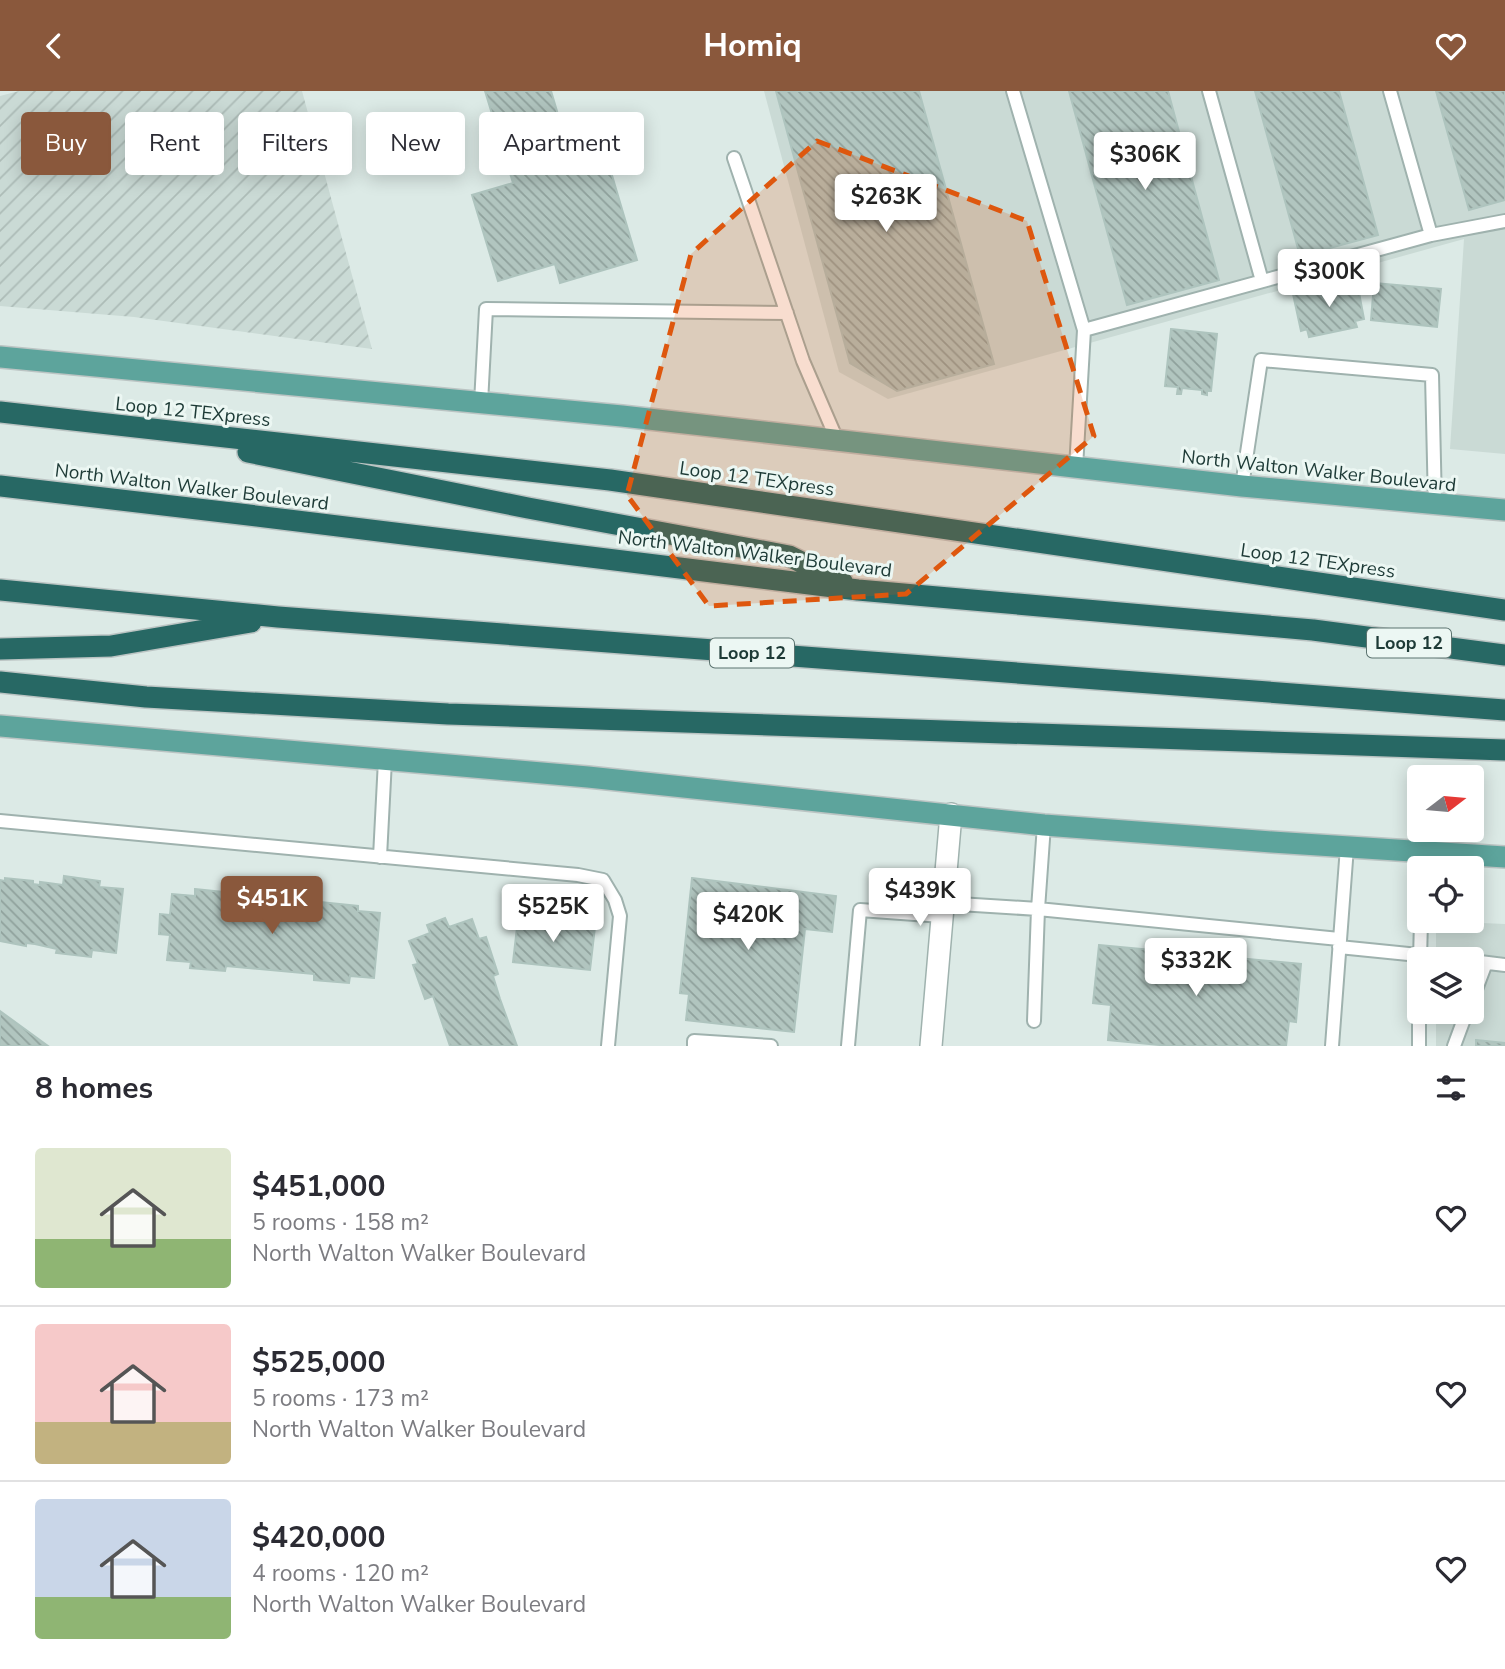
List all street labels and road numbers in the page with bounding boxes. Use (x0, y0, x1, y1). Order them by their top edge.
street label: Loop 12 TEXpress (114, 391, 272, 433)
street label: North Walton Walker Boulevard (1180, 444, 1457, 498)
street label: Loop 12 TEXpress (678, 455, 836, 503)
street label: North Walton Walker Boulevard (53, 457, 330, 517)
street label: North Walton Walker Boulevard (616, 524, 893, 584)
street label: Loop 12 TEXpress (1239, 537, 1397, 585)
road number: Loop 12 (1367, 629, 1451, 657)
road number: Loop 12 (710, 639, 794, 667)

